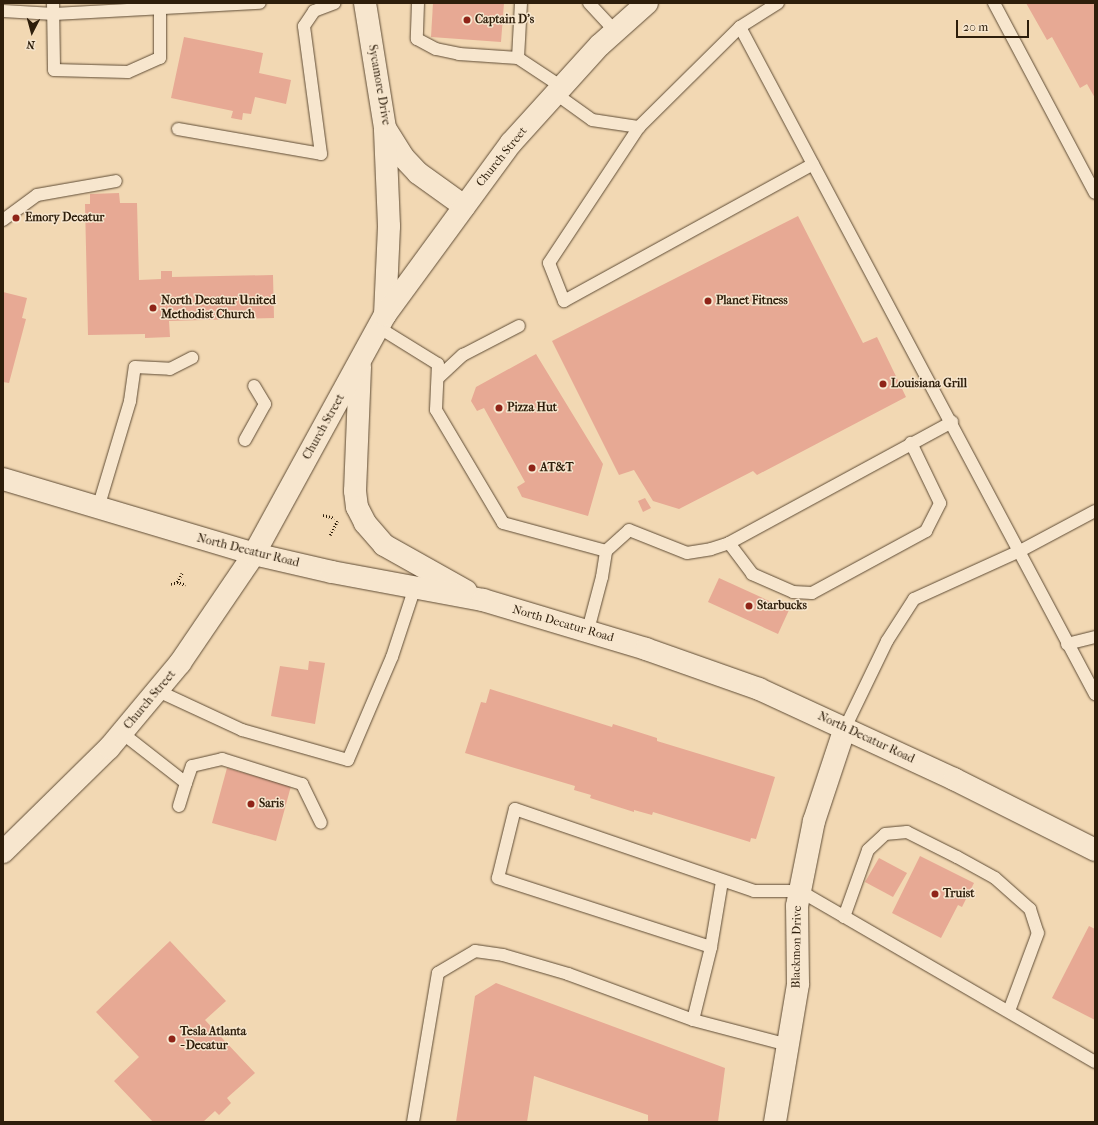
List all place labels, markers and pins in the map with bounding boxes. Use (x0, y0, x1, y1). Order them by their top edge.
place label: Captain D's (475, 13, 534, 27)
marker: Captain D's (462, 15, 472, 25)
place label: Emory Decatur (25, 211, 104, 225)
marker: Emory Decatur (10, 212, 22, 224)
place label: North Decatur United Methodist Church (161, 294, 276, 322)
place label: Planet Fitness (716, 294, 788, 308)
marker: Planet Fitness (703, 296, 713, 306)
marker: North Decatur United Methodist Church (148, 303, 158, 313)
place label: Louisiana Grill (891, 377, 967, 391)
marker: Louisiana Grill (878, 379, 888, 389)
place label: Pizza Hut (507, 401, 557, 415)
marker: Pizza Hut (494, 403, 504, 413)
place label: AT&T (540, 461, 574, 475)
marker: AT&T (527, 463, 537, 473)
place label: Starbucks (757, 599, 807, 613)
marker: Starbucks (744, 601, 754, 611)
place label: Saris (259, 797, 284, 811)
marker: Saris (246, 799, 256, 809)
place label: Truist (943, 887, 974, 901)
marker: Truist (930, 889, 940, 899)
place label: Tesla Atlanta - Decatur (180, 1025, 246, 1053)
marker: Tesla Atlanta - Decatur (167, 1034, 177, 1044)

